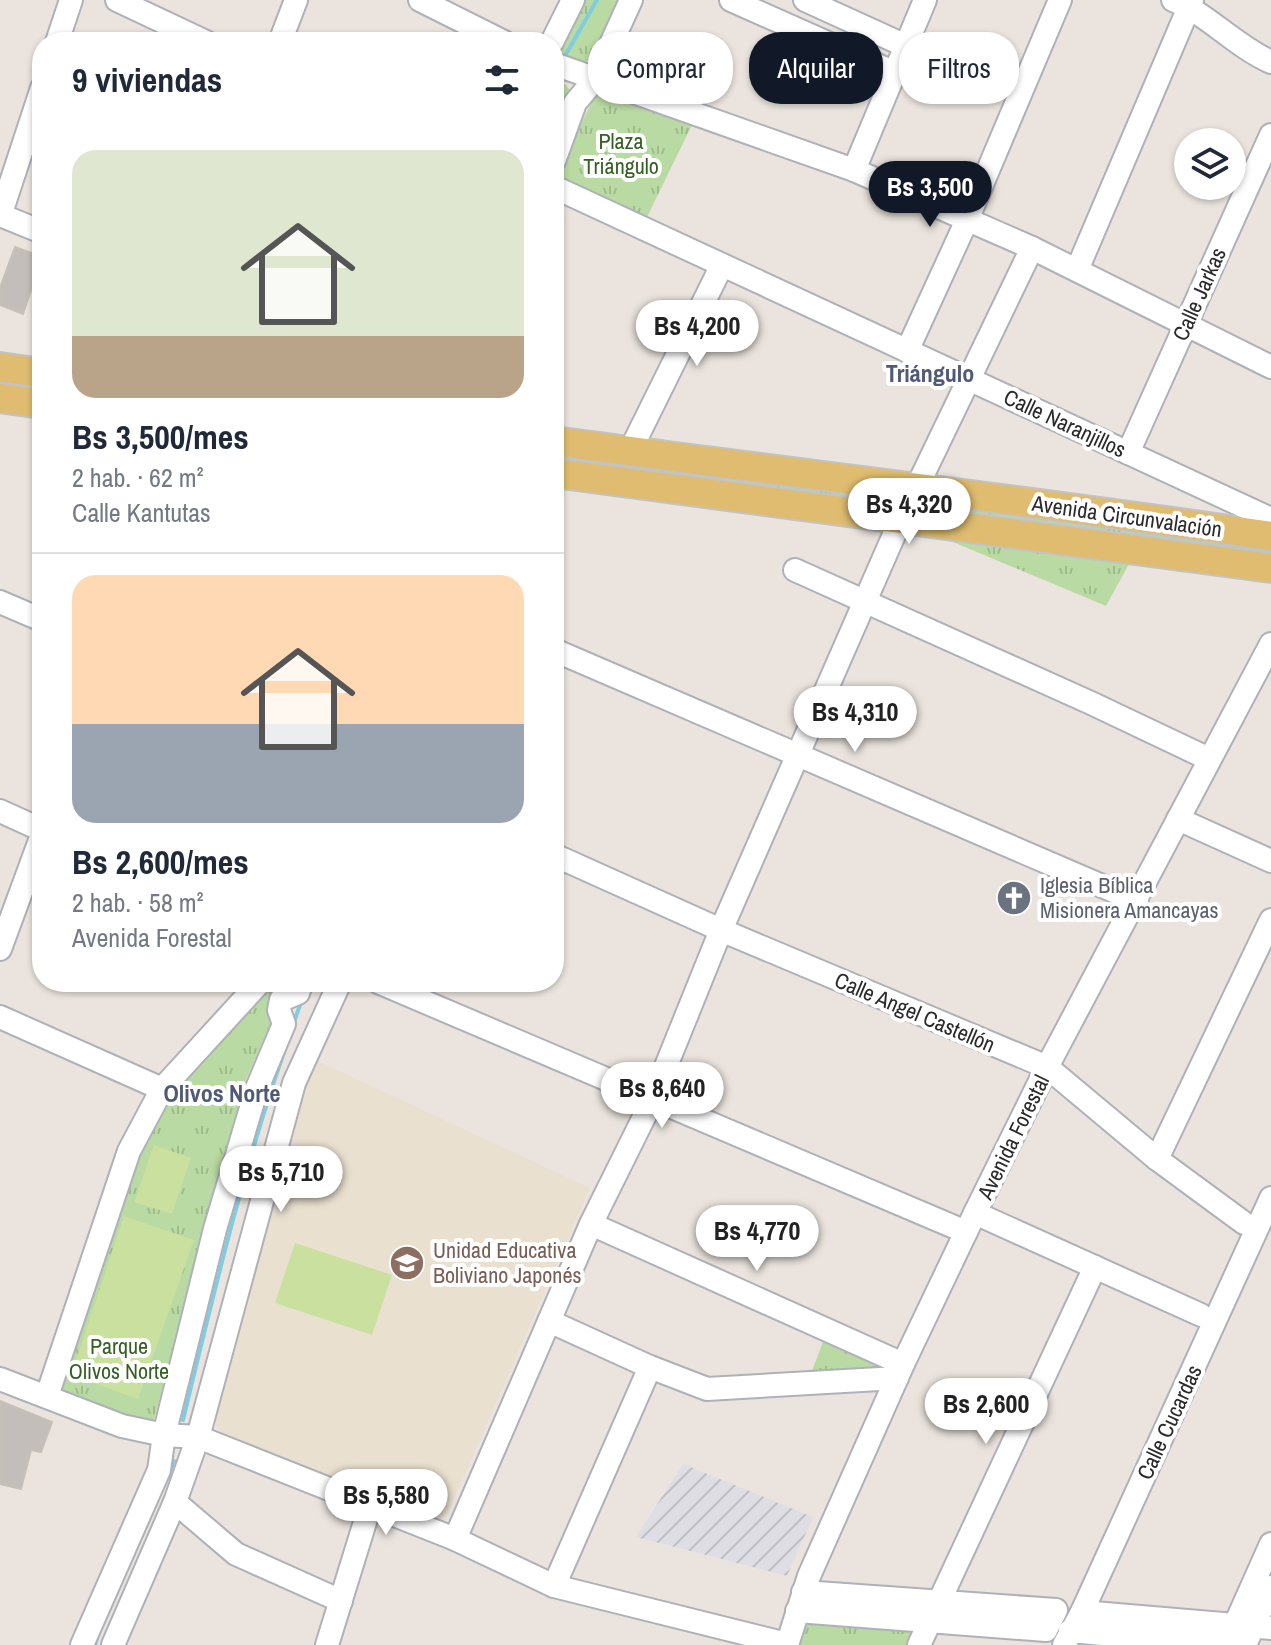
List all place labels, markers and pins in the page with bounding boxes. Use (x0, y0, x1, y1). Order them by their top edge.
pin: Bs 3,500 (847, 161, 1013, 229)
pin: Bs 4,200 (614, 300, 780, 368)
pin: Bs 4,320 (826, 478, 992, 546)
pin: Bs 4,310 (772, 686, 938, 754)
place label: Iglesia Bíblica Misionera Amancayas (1040, 870, 1219, 925)
church icon: Iglesia Bíblica Misionera Amancayas (995, 879, 1033, 917)
pin: Bs 8,640 (579, 1062, 745, 1130)
pin: Bs 5,710 (198, 1146, 364, 1214)
pin: Bs 4,770 (674, 1205, 840, 1273)
place label: Unidad Educativa Boliviano Japonés (433, 1235, 581, 1290)
school or university icon: Unidad Educativa Boliviano Japonés (388, 1244, 426, 1282)
pin: Bs 2,600 (903, 1378, 1069, 1446)
pin: Bs 5,580 (303, 1469, 469, 1537)

